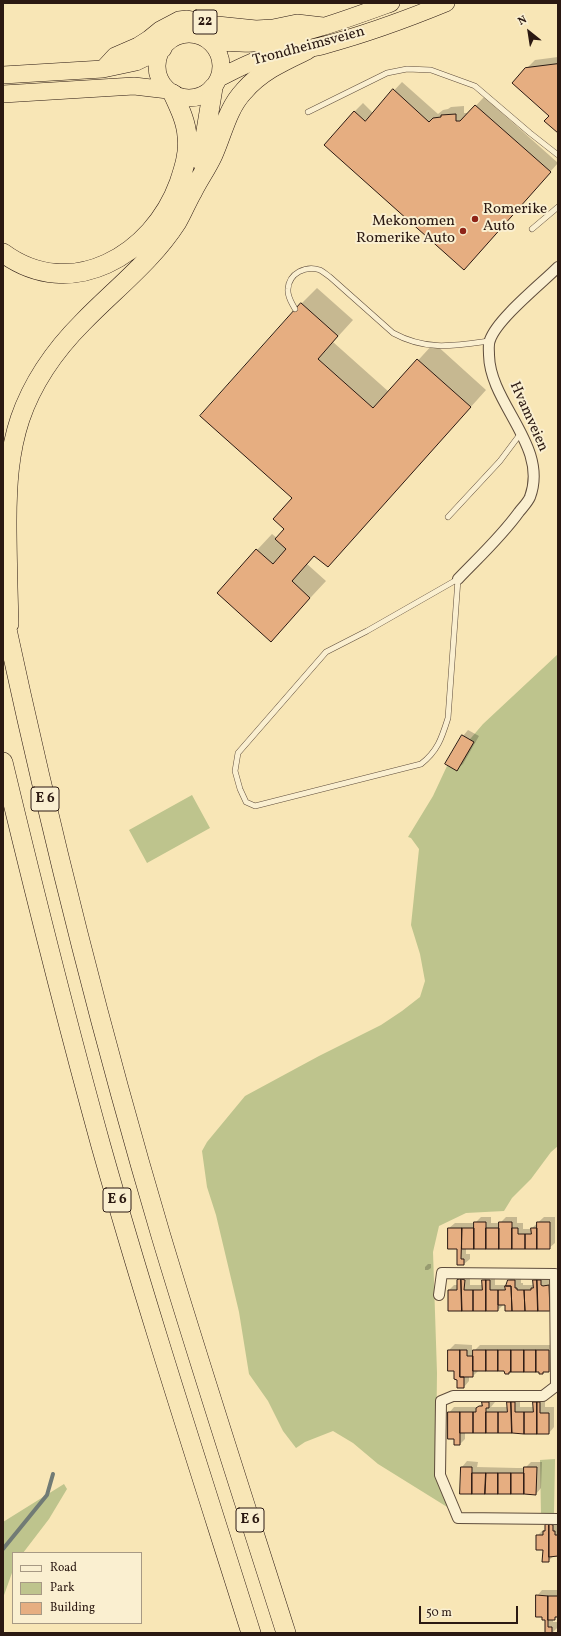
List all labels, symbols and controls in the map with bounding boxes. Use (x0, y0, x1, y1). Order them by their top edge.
road number: 22 (193, 10, 217, 34)
north arrow (509, 12, 549, 52)
text: N (516, 13, 530, 30)
street label: Trondheimsveien (251, 23, 367, 71)
place label: Romerike Auto (483, 201, 547, 236)
place label: Mekonomen Romerike Auto (356, 213, 455, 248)
marker: Romerike Auto (470, 214, 480, 224)
marker: Mekonomen Romerike Auto (458, 226, 468, 236)
street label: Hvamveien (505, 379, 551, 455)
road number: E 6 (31, 787, 59, 811)
road number: E 6 (103, 1188, 131, 1212)
road number: E 6 (236, 1508, 264, 1532)
legend (12, 1552, 142, 1624)
text: Road (50, 1560, 77, 1576)
text: Park (50, 1580, 75, 1596)
scale bar (421, 1598, 520, 1624)
text: Building (50, 1600, 95, 1616)
text: 50 m (426, 1605, 452, 1621)

